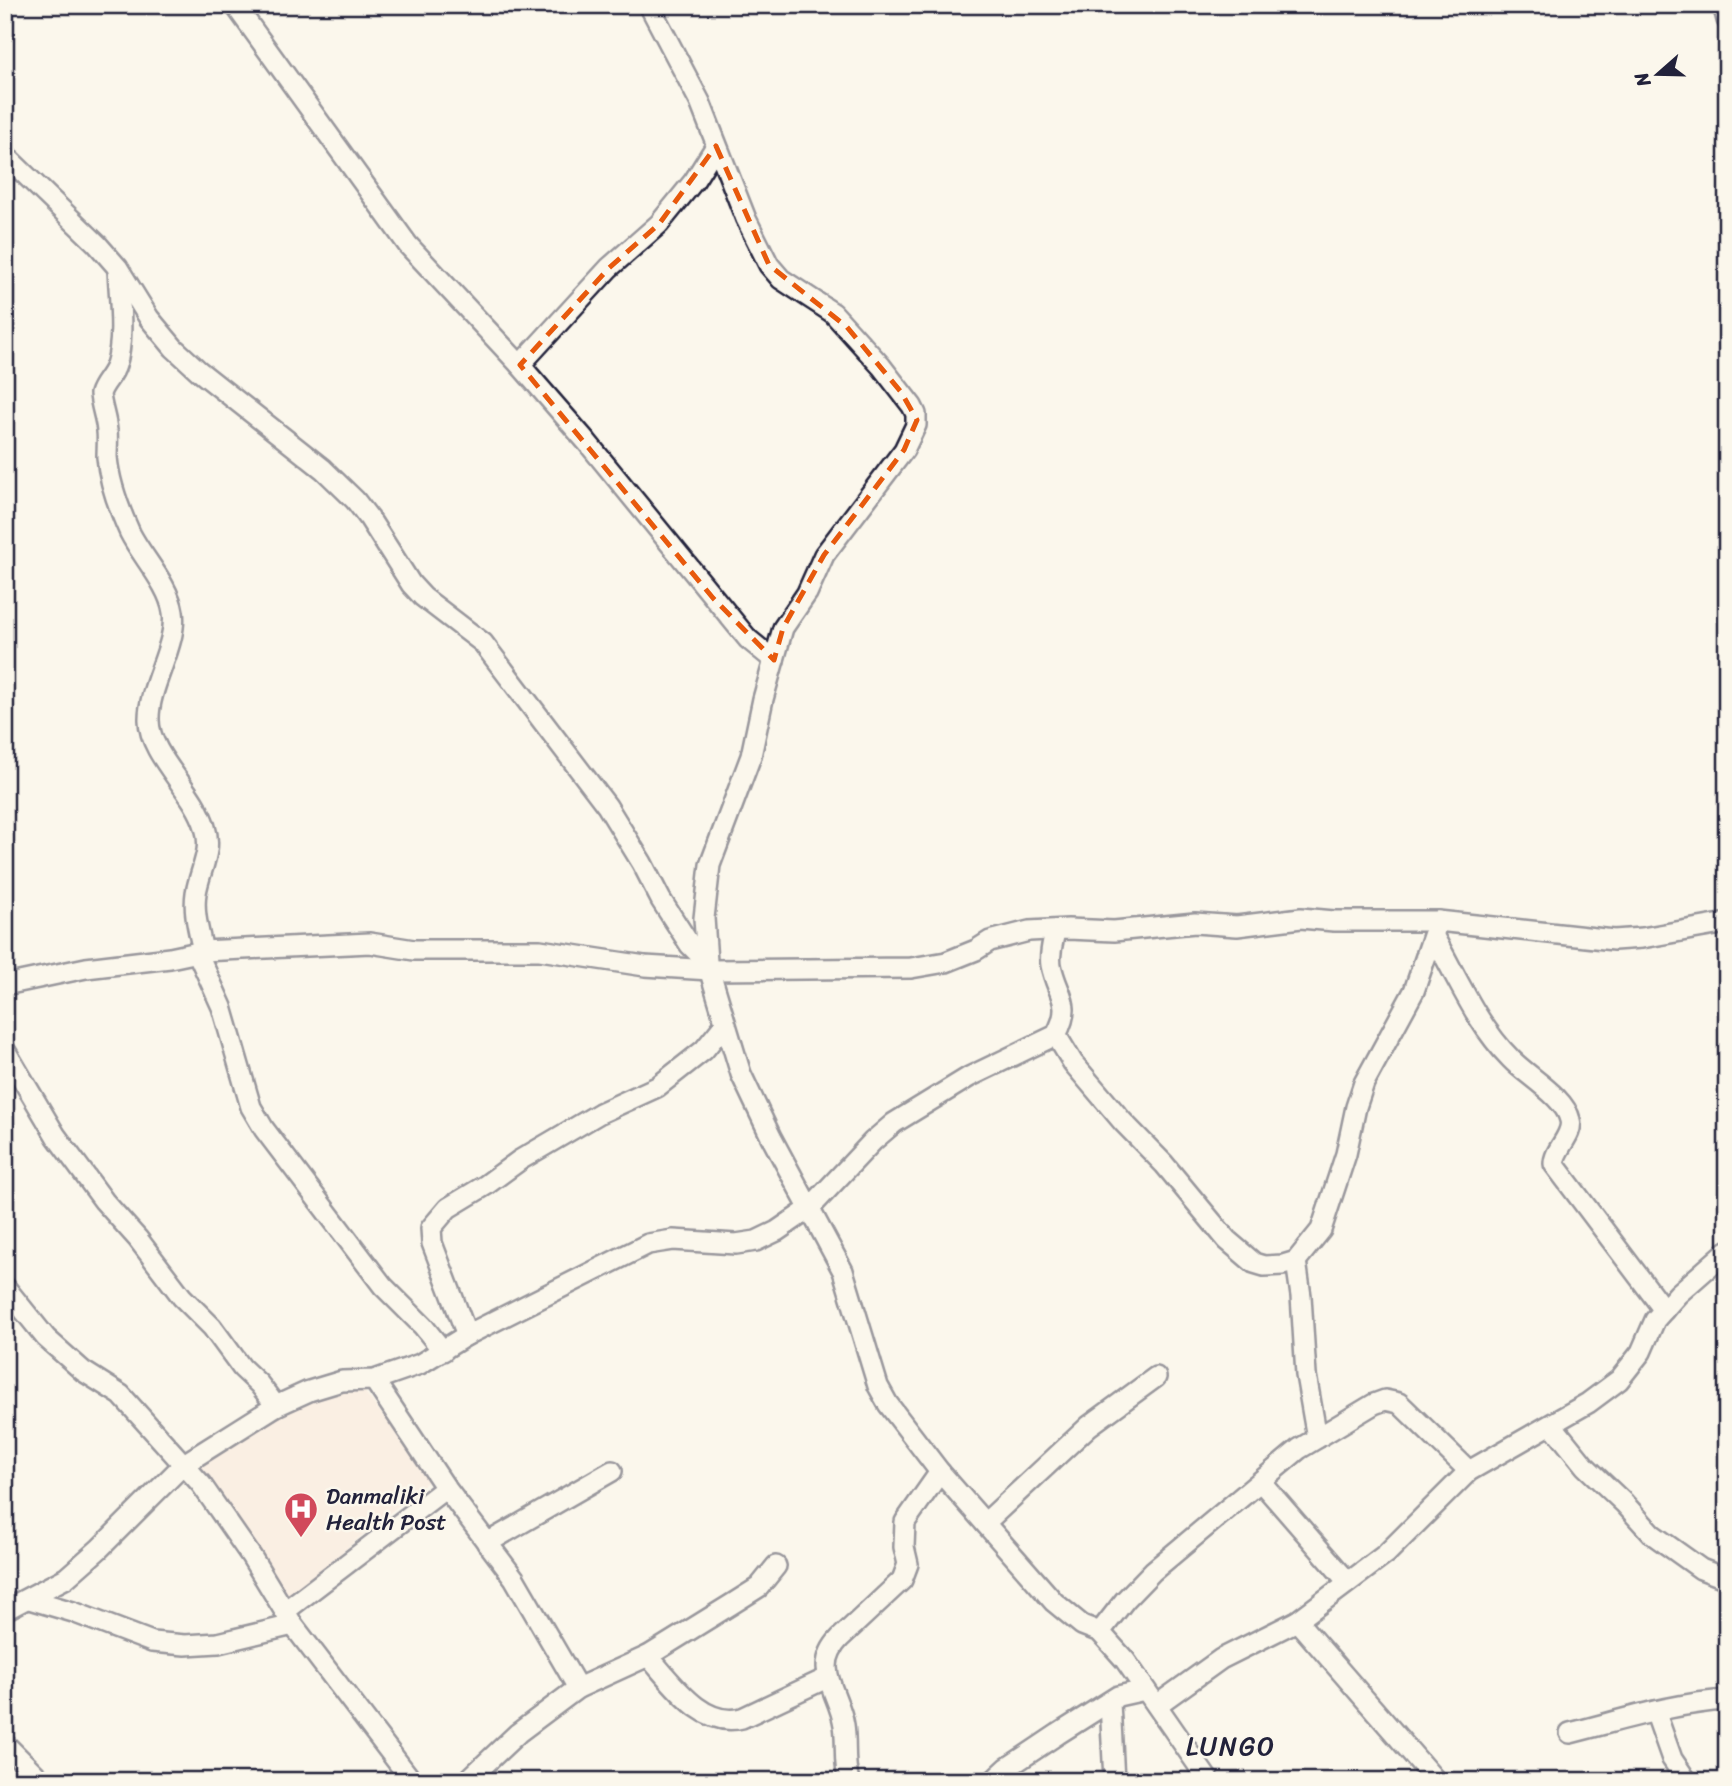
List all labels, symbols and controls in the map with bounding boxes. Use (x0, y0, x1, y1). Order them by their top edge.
north arrow (1624, 38, 1694, 108)
text: N (1624, 67, 1661, 92)
place label: Danmaliki Health Post (326, 1476, 446, 1543)
hospital icon: Danmaliki Health Post (282, 1490, 320, 1539)
district label: LUNGO (1186, 1723, 1276, 1769)

